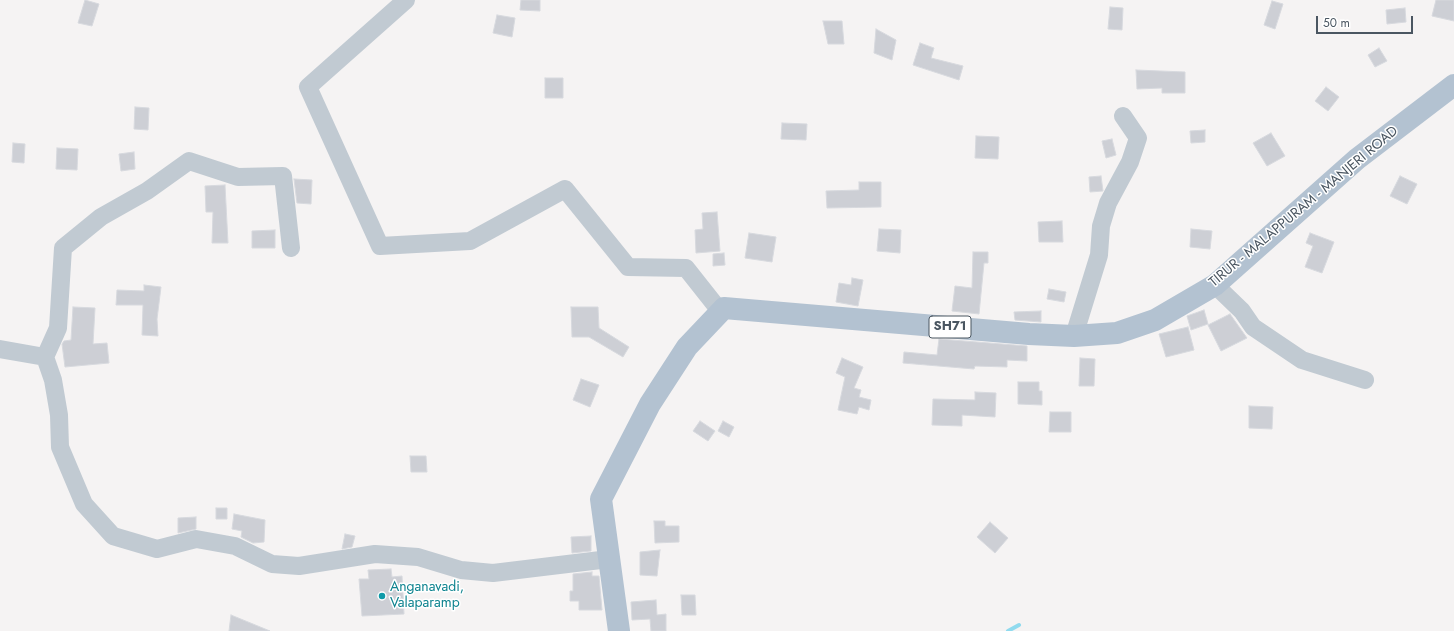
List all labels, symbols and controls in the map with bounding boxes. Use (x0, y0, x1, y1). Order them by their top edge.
scale bar (1318, 8, 1415, 34)
text: 50 m (1323, 14, 1350, 32)
street label: TIRUR - MALAPPURAM - MANJERI ROAD (1206, 123, 1402, 291)
road number: SH71 (929, 316, 971, 338)
place label: Anganavadi, Valaparamp (390, 580, 464, 612)
marker: Anganavadi, Valaparamp (377, 591, 387, 601)

